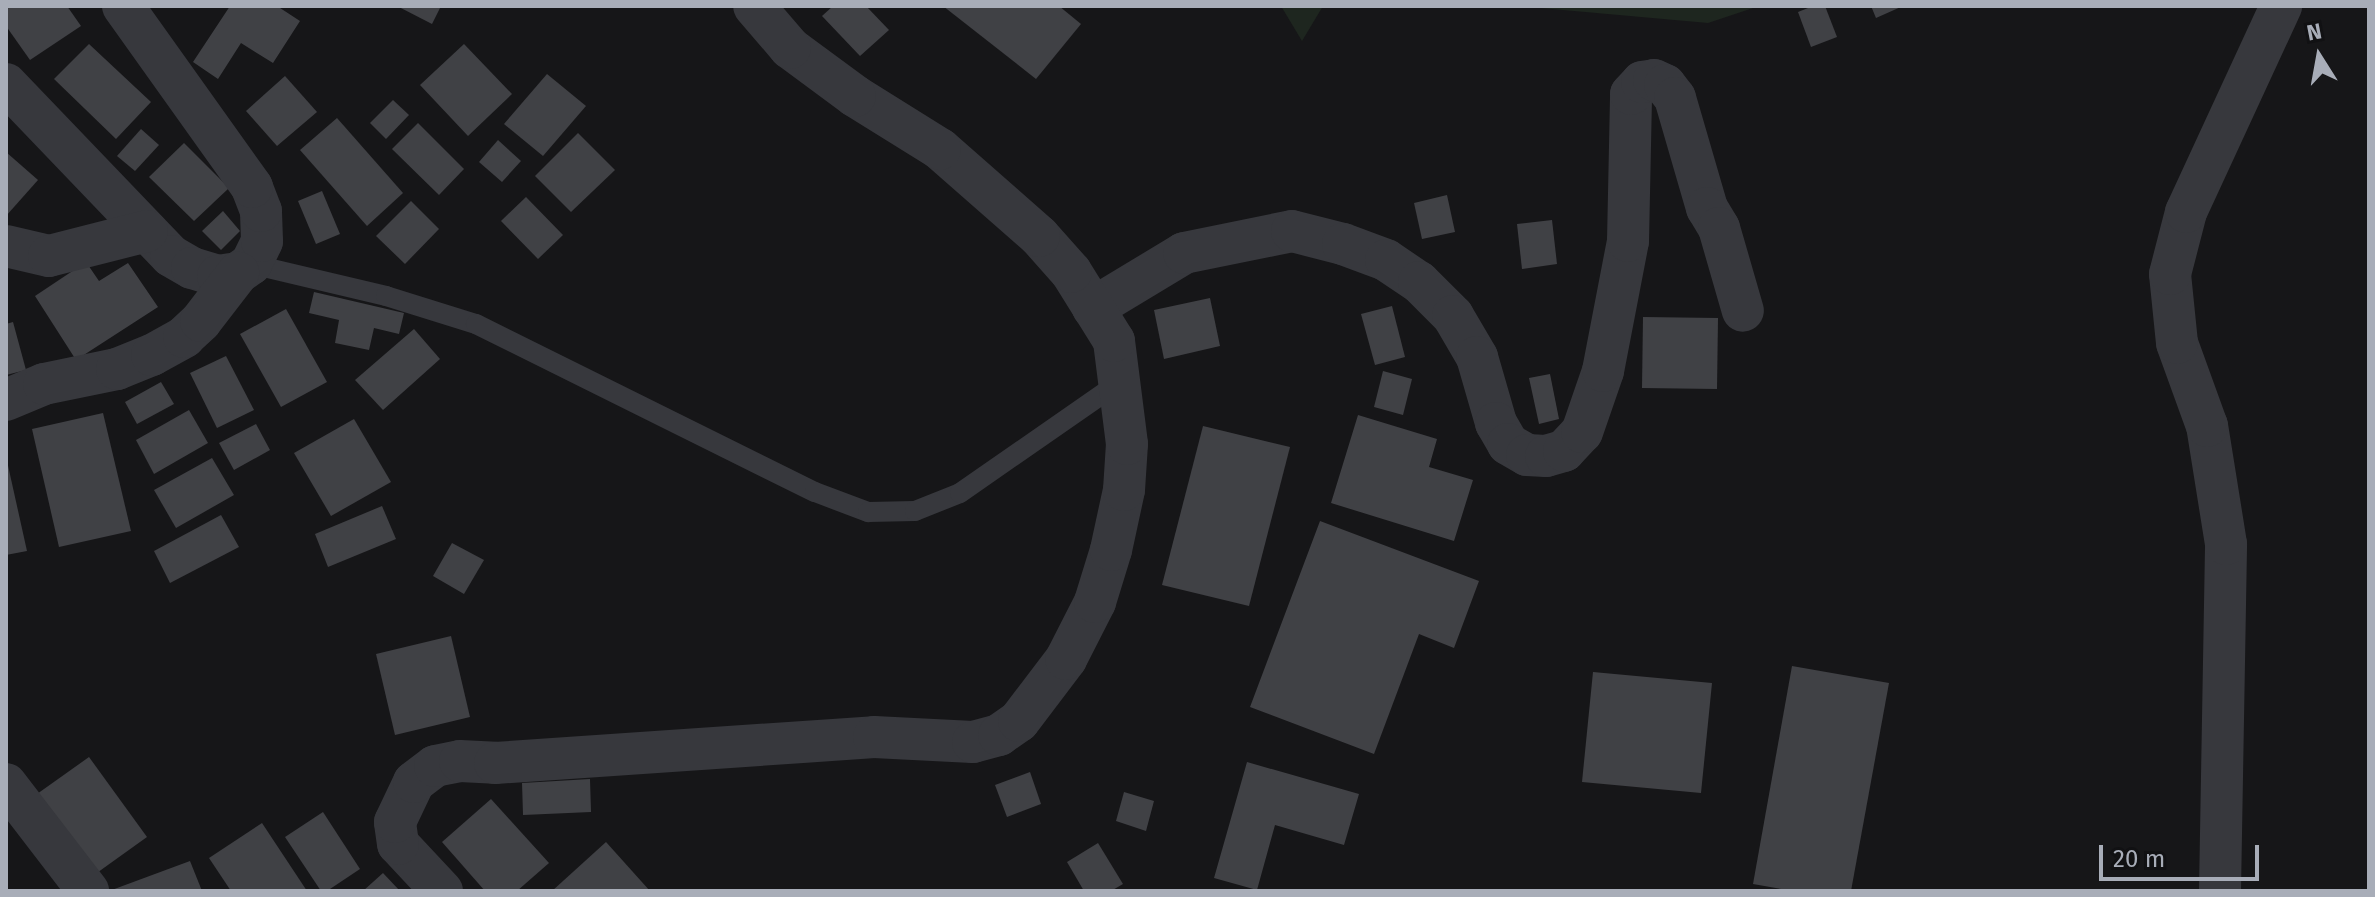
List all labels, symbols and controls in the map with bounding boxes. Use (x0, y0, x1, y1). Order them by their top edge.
north arrow (2279, 16, 2359, 96)
text: N (2305, 17, 2324, 47)
scale bar (2103, 829, 2263, 879)
text: 20 m (2113, 845, 2165, 873)

